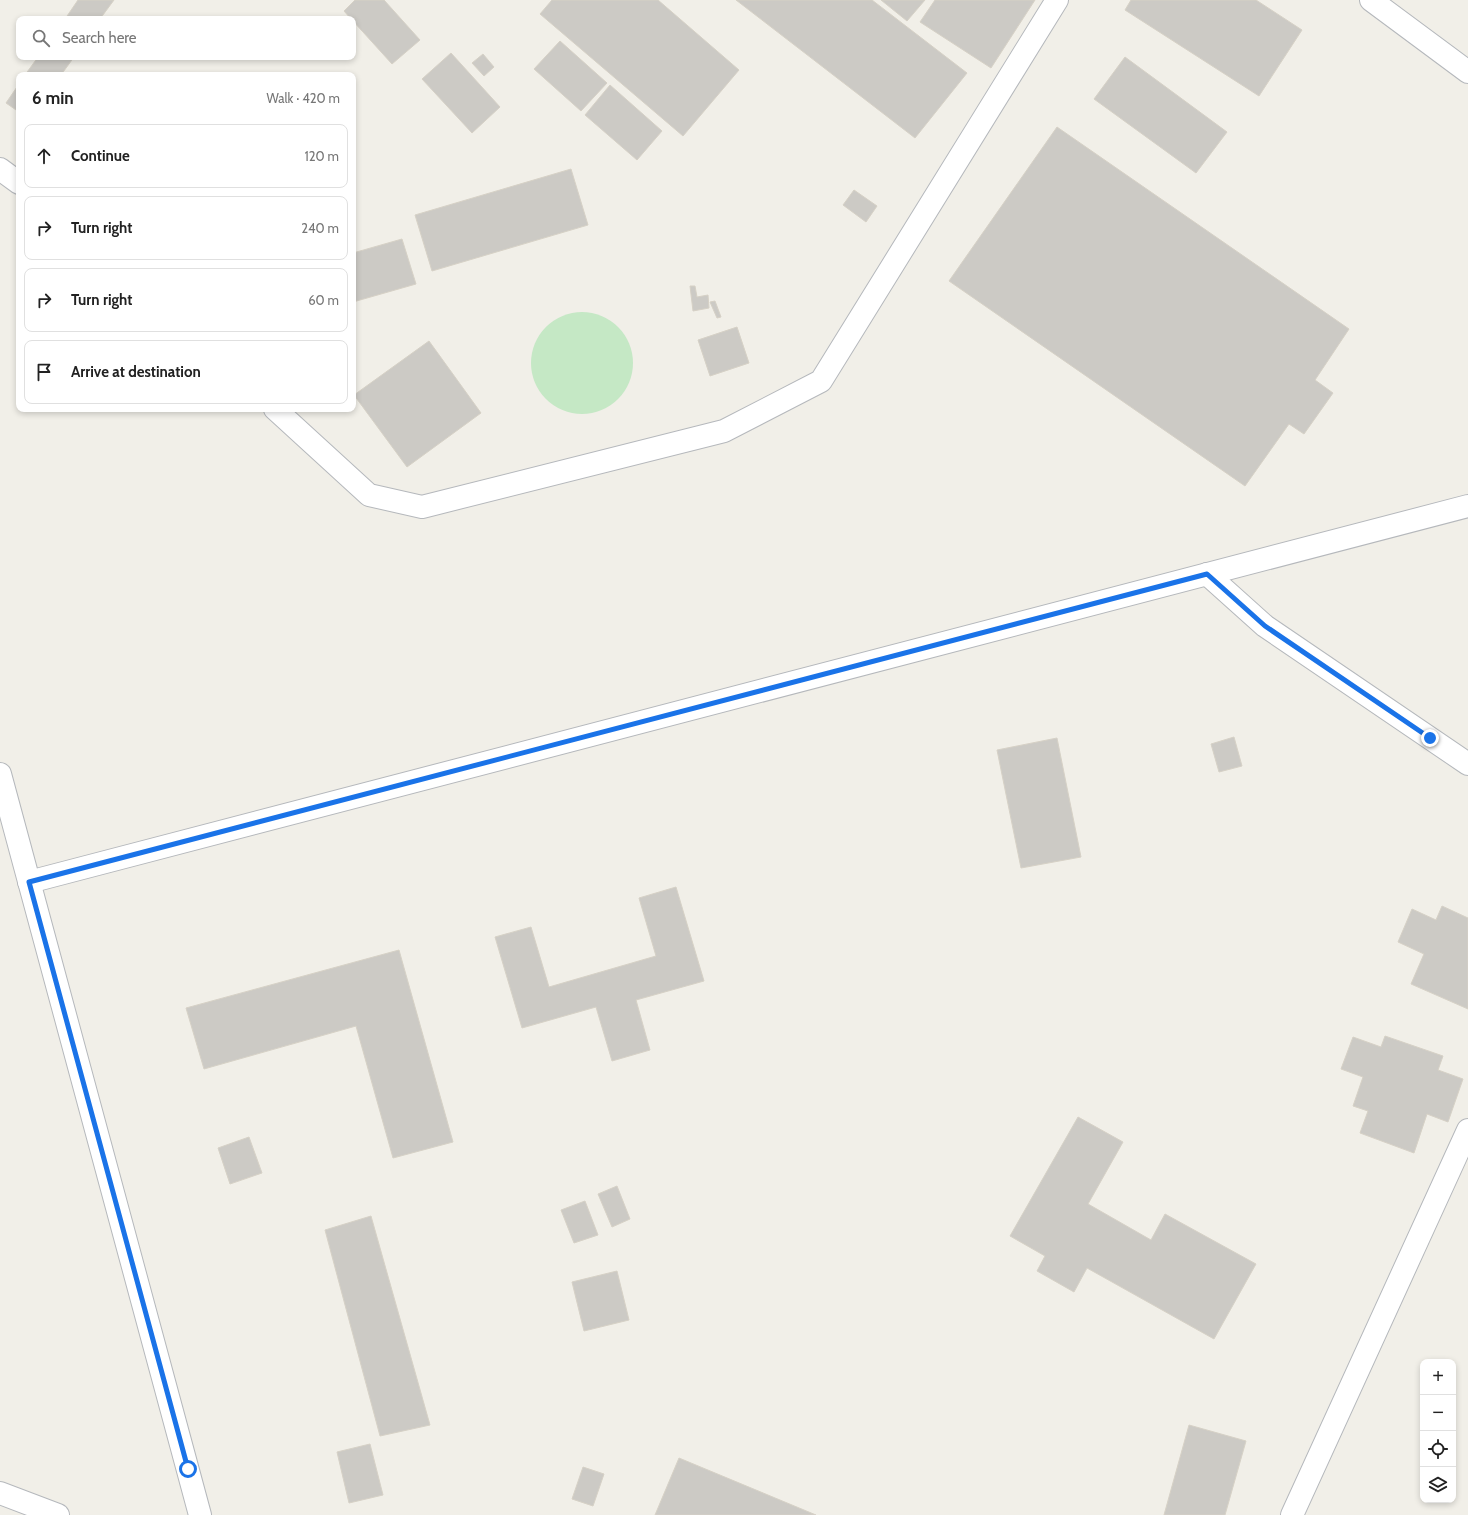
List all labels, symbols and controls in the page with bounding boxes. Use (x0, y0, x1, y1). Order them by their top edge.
search box (16, 16, 356, 60)
icon: search (30, 27, 52, 49)
text: Search here (62, 29, 137, 47)
text: 6 min (32, 88, 74, 108)
text: Walk · 420 m (266, 90, 340, 106)
icon: ahead (33, 145, 55, 167)
text: Continue (71, 147, 130, 165)
text: 120 m (305, 148, 339, 164)
icon: right (33, 217, 55, 239)
text: Turn right (71, 219, 132, 237)
text: 240 m (301, 220, 339, 236)
icon: right (33, 289, 55, 311)
text: Turn right (71, 291, 132, 309)
text: 60 m (308, 292, 339, 308)
icon: arrive (33, 361, 55, 383)
text: Arrive at destination (71, 363, 201, 381)
route end (1421, 729, 1439, 747)
map controls (1420, 1359, 1456, 1503)
button: + (1420, 1359, 1456, 1395)
button: − (1420, 1395, 1456, 1431)
button: locate (1420, 1431, 1456, 1467)
route start (179, 1460, 197, 1478)
button: layers (1420, 1467, 1456, 1503)

